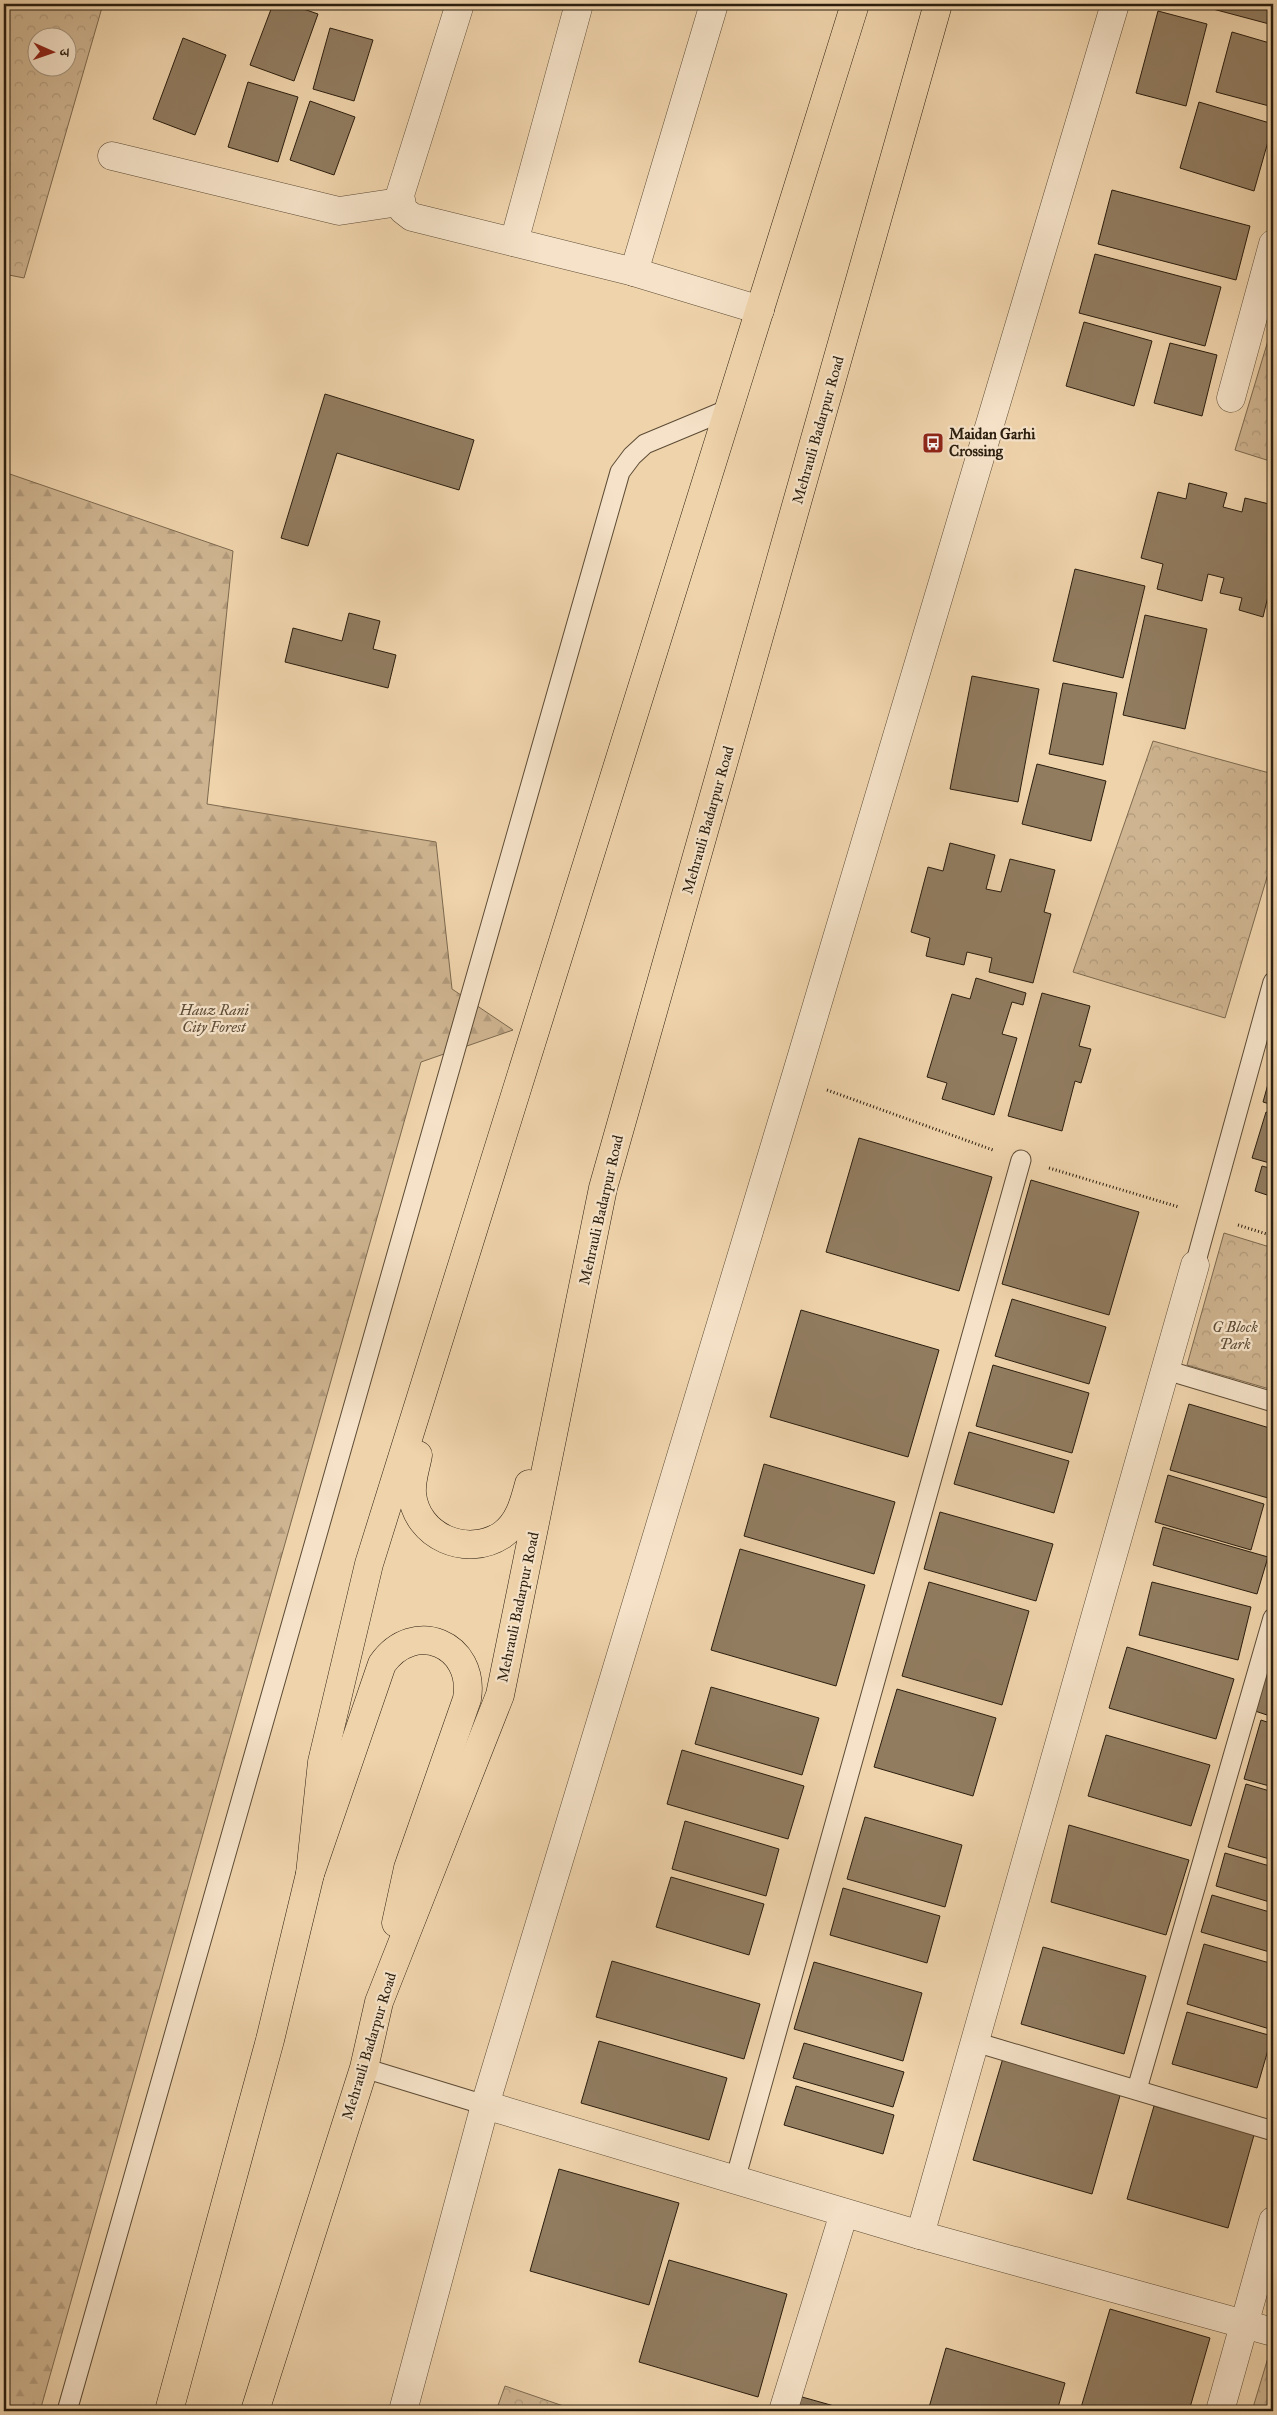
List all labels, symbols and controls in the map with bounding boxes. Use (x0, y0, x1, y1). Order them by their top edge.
north arrow (28, 28, 78, 78)
text: उ (56, 48, 73, 57)
street label: Mehrauli Badarpur Road (788, 353, 848, 506)
place label: Maidan Garhi Crossing (949, 425, 1036, 461)
bus stop icon: Maidan Garhi Crossing (921, 431, 945, 455)
street label: Mehrauli Badarpur Road (678, 743, 738, 896)
park label: Hauz Rani City Forest (178, 1001, 249, 1036)
street label: Mehrauli Badarpur Road (575, 1133, 627, 1287)
park label: G Block Park (1212, 1318, 1258, 1353)
street label: Mehrauli Badarpur Road (493, 1530, 543, 1684)
street label: Mehrauli Badarpur Road (338, 1970, 400, 2122)

